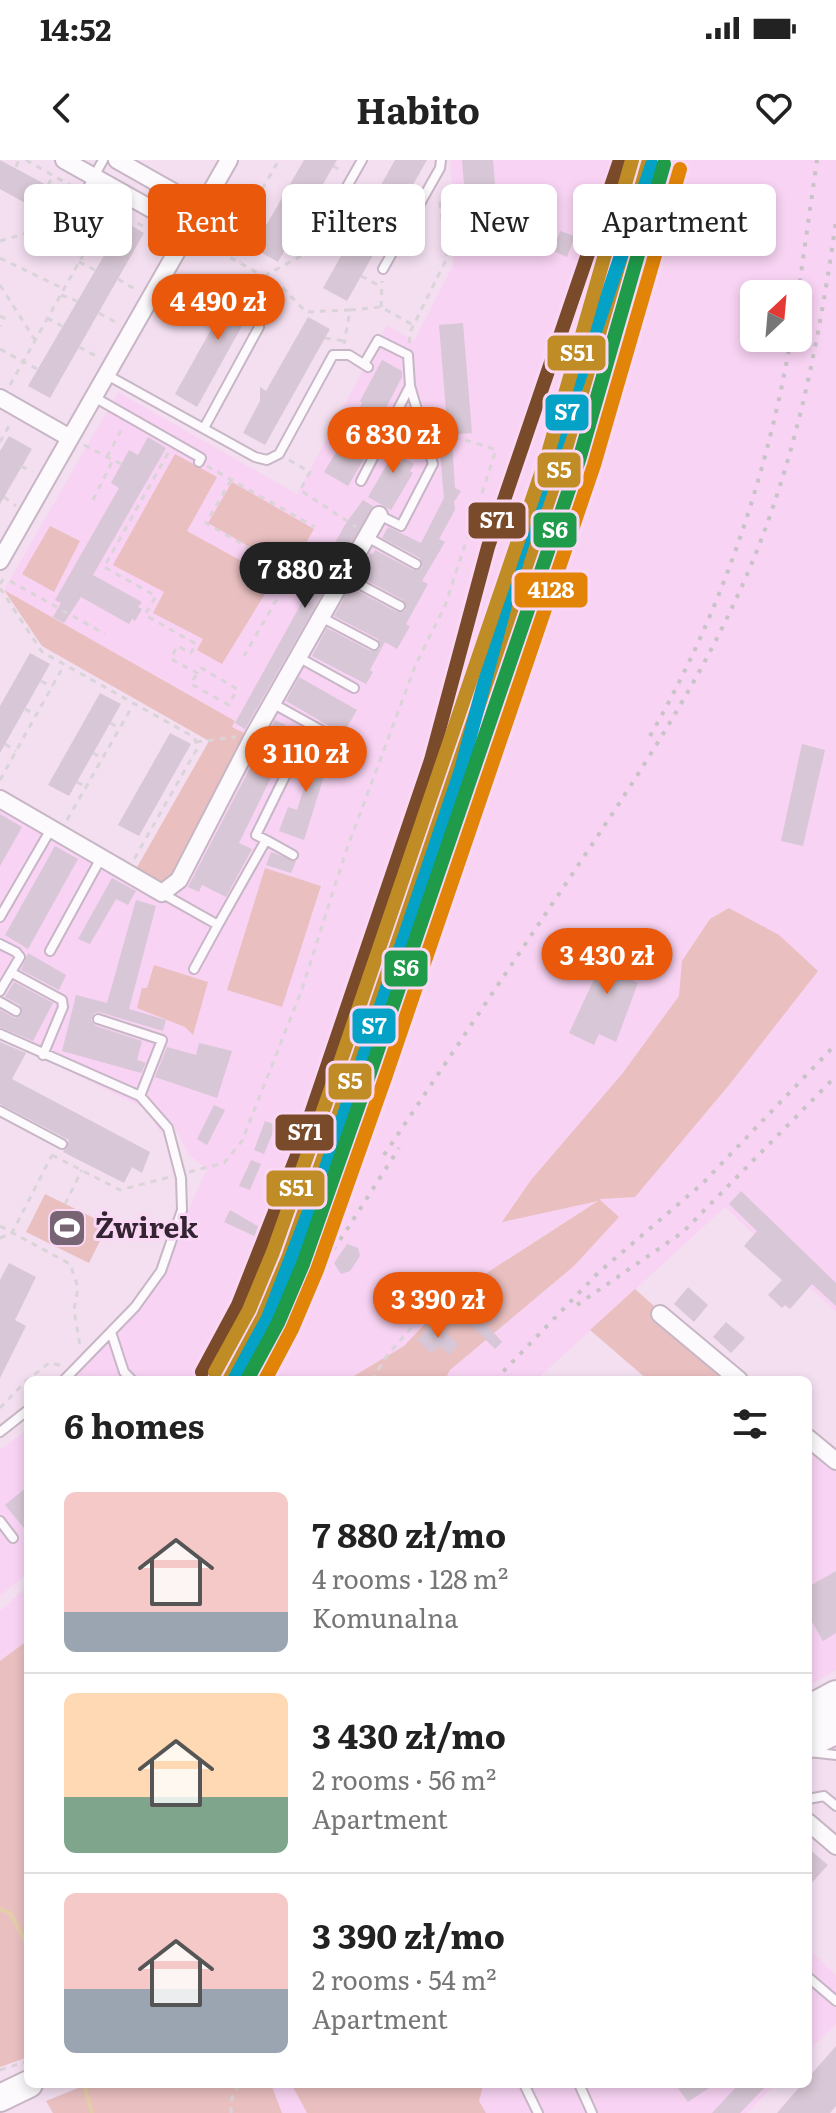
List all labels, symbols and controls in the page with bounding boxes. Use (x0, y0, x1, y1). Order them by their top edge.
text: 14:52 (40, 6, 111, 50)
text: Habito (356, 82, 480, 135)
icon: back (40, 86, 84, 130)
icon: heart (752, 86, 796, 130)
chip: Buy (24, 184, 132, 256)
chip: Rent (148, 184, 266, 256)
chip: Filters (282, 184, 425, 256)
chip: New (441, 184, 557, 256)
chip: Apartment (573, 184, 776, 256)
pin: 4 490 zł (135, 274, 301, 342)
text: 4 490 zł (170, 280, 266, 319)
north arrow (740, 280, 812, 352)
map controls (740, 280, 812, 352)
line badge: S51 (546, 334, 607, 372)
text: S51 (560, 335, 594, 368)
line badge: S7 (544, 393, 590, 432)
text: S7 (554, 394, 580, 427)
pin: 6 830 zł (310, 407, 476, 475)
text: 6 830 zł (345, 413, 441, 452)
line badge: S5 (536, 451, 582, 489)
text: S5 (546, 452, 572, 485)
line badge: S71 (467, 501, 527, 540)
text: S71 (480, 502, 514, 535)
line badge: S6 (532, 511, 578, 549)
text: S6 (542, 512, 568, 545)
pin: 7 880 zł (222, 542, 388, 610)
text: 7 880 zł (257, 548, 353, 587)
line badge: 4128 (513, 571, 589, 609)
text: 4128 (527, 572, 575, 605)
pin: 3 110 zł (223, 726, 389, 794)
text: 3 110 zł (263, 732, 349, 771)
pin: 3 430 zł (524, 928, 690, 996)
text: 3 430 zł (560, 934, 654, 973)
line badge: S6 (383, 949, 429, 988)
text: S6 (393, 950, 419, 983)
line badge: S7 (351, 1007, 397, 1045)
text: S7 (361, 1008, 387, 1041)
line badge: S5 (327, 1062, 373, 1101)
text: S5 (337, 1063, 363, 1096)
line badge: S71 (274, 1113, 335, 1152)
text: S71 (288, 1114, 322, 1147)
line badge: S51 (265, 1169, 326, 1208)
text: S51 (279, 1170, 313, 1203)
place label: Żwirek (95, 1205, 198, 1247)
sports icon: Żwirek (46, 1207, 88, 1249)
pin: 3 390 zł (355, 1272, 521, 1340)
text: 3 390 zł (391, 1278, 485, 1317)
text: 6 homes (64, 1399, 204, 1449)
icon: filters (728, 1402, 772, 1446)
text: 7 880 zł/mo (312, 1508, 506, 1558)
icon: home (128, 1524, 224, 1620)
text: 4 rooms · 128 m² (312, 1558, 508, 1597)
text: Komunalna (312, 1597, 458, 1636)
text: 3 430 zł/mo (312, 1709, 506, 1759)
icon: home (128, 1725, 224, 1821)
text: 2 rooms · 56 m² (312, 1759, 496, 1798)
text: Apartment (312, 1798, 448, 1837)
text: 3 390 zł/mo (312, 1909, 505, 1959)
icon: home (128, 1925, 224, 2021)
text: 2 rooms · 54 m² (312, 1959, 497, 1998)
text: Apartment (312, 1998, 448, 2037)

